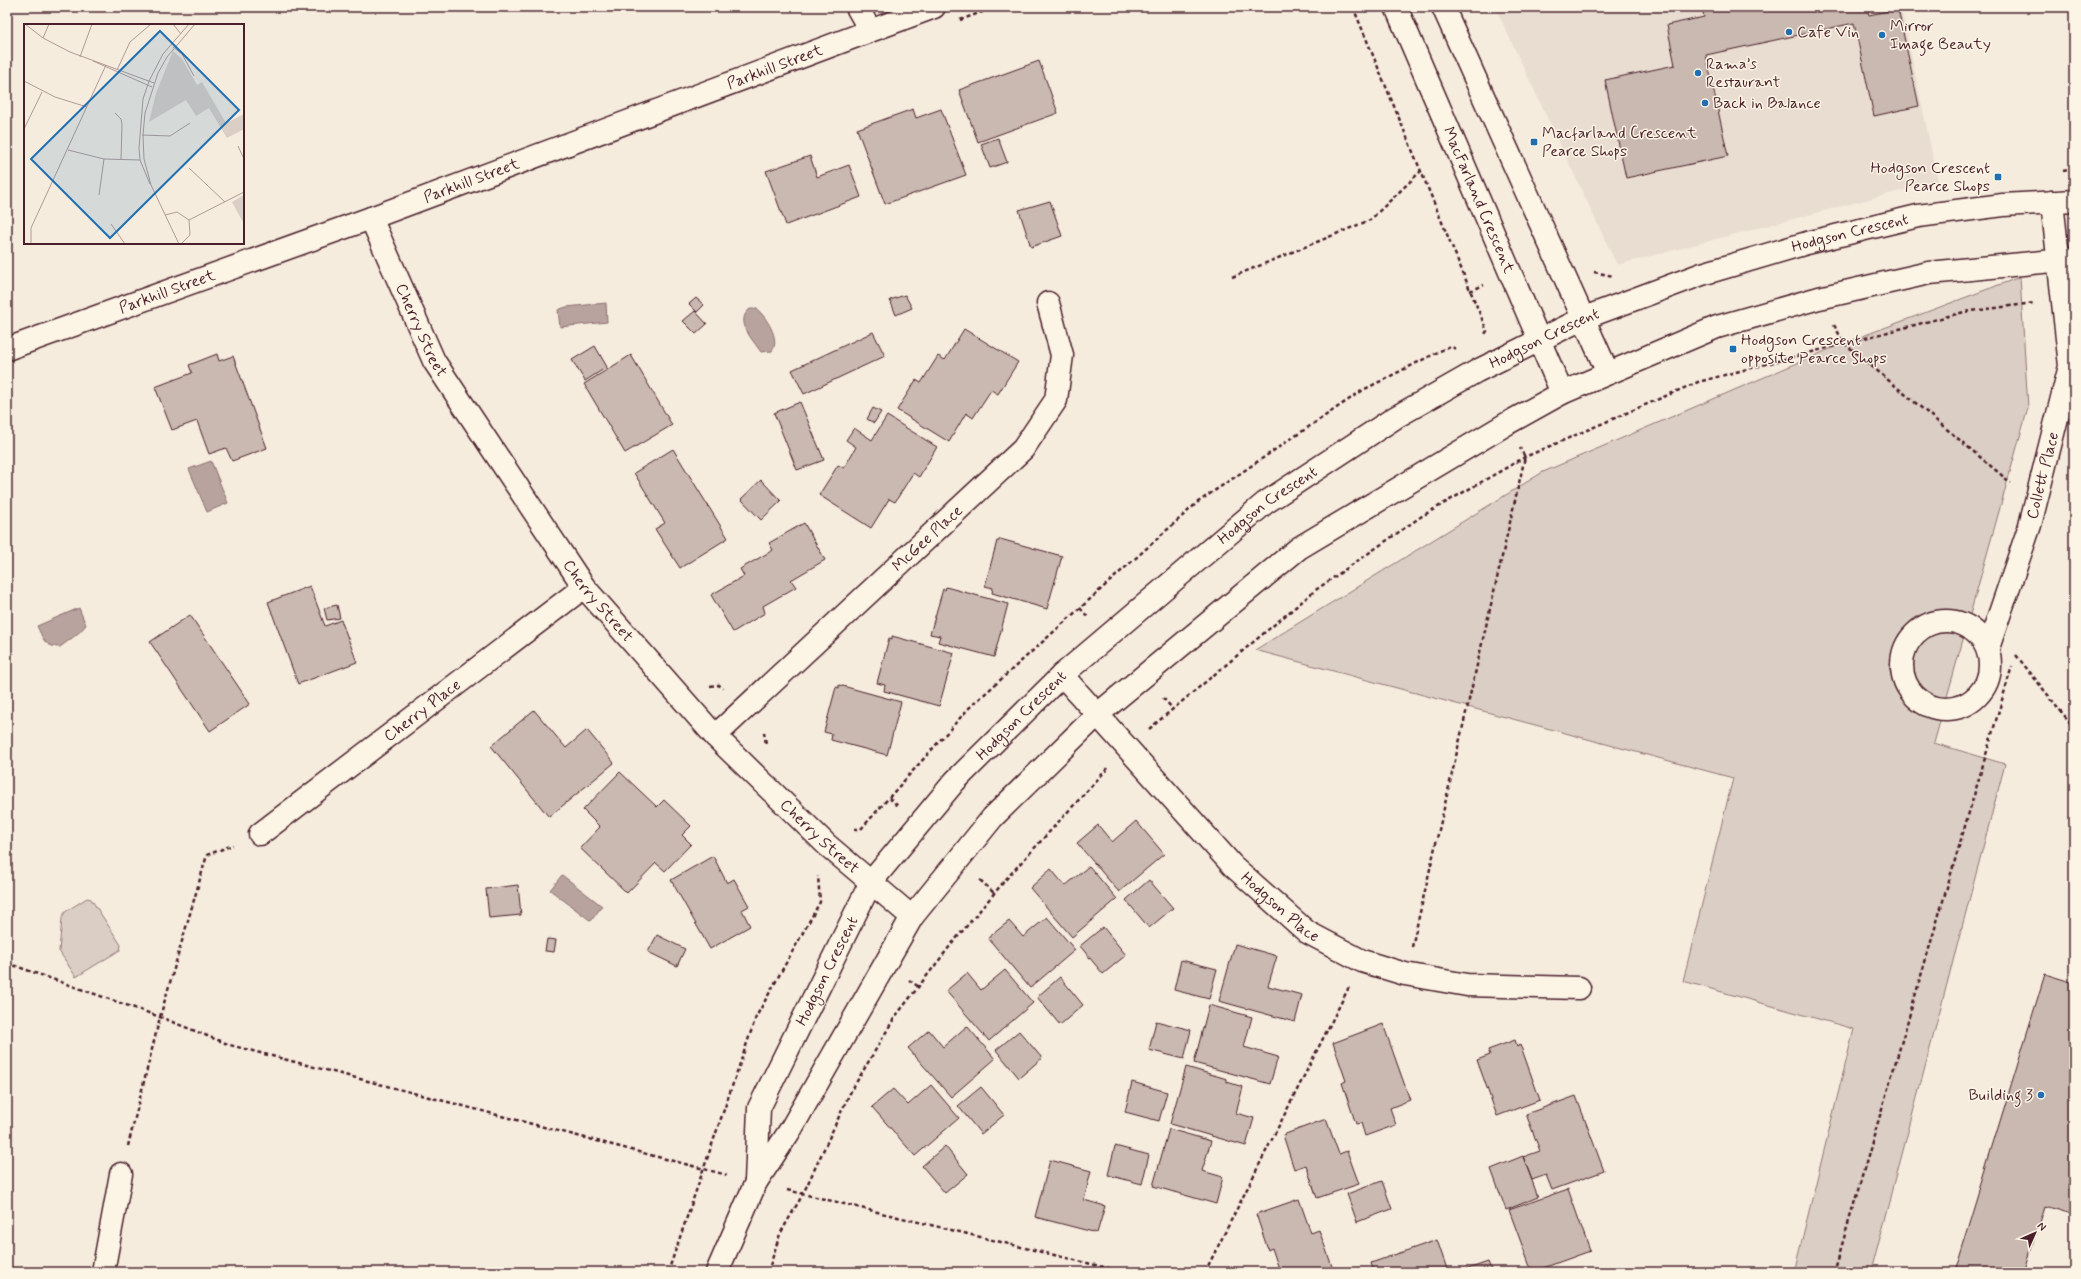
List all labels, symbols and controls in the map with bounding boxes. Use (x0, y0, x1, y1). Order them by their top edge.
place label: Mirror Image Beauty (1890, 16, 1991, 56)
place label: Cafe Vin (1797, 22, 1859, 43)
inset map (24, 24, 244, 244)
marker: Cafe Vin (1784, 27, 1794, 37)
marker: Mirror Image Beauty (1877, 30, 1887, 40)
street label: Parkhill Street (724, 39, 826, 94)
place label: Rama’s Restaurant (1706, 54, 1781, 93)
marker: Rama’s Restaurant (1693, 68, 1703, 78)
place label: Back in Balance (1713, 93, 1821, 114)
marker: Back in Balance (1700, 98, 1710, 108)
street label: MacFarland Crescent (1438, 123, 1520, 277)
place label: Macfarland Crescent Pearce Shops (1542, 123, 1697, 162)
marker: Macfarland Crescent Pearce Shops (1529, 137, 1539, 147)
street label: Parkhill Street (420, 153, 523, 208)
place label: Hodgson Crescent Pearce Shops (1870, 158, 1990, 197)
marker: Hodgson Crescent Pearce Shops (1993, 172, 2003, 182)
street label: Hodgson Crescent (1789, 208, 1910, 258)
street label: Parkhill Street (116, 264, 218, 318)
street label: Cherry Street (391, 280, 453, 382)
street label: Hodgson Crescent (1486, 303, 1602, 374)
place label: Hodgson Crescent opposite Pearce Shops (1741, 330, 1887, 369)
marker: Hodgson Crescent opposite Pearce Shops (1728, 344, 1738, 354)
street label: Collett Place (2021, 430, 2063, 521)
street label: Hodgson Crescent (1213, 461, 1321, 549)
street label: McGee Place (887, 500, 967, 576)
street label: Cherry Street (558, 555, 638, 647)
street label: Hodgson Crescent (971, 666, 1071, 765)
street label: Cherry Place (379, 674, 465, 746)
street label: Cherry Street (775, 794, 864, 879)
street label: Hodgson Place (1236, 867, 1323, 947)
street label: Hodgson Crescent (791, 913, 863, 1029)
place label: Building 3 (1968, 1085, 2033, 1107)
marker: Building 3 (2036, 1090, 2046, 1100)
north arrow (2015, 1213, 2055, 1253)
text: N (2034, 1219, 2049, 1234)

